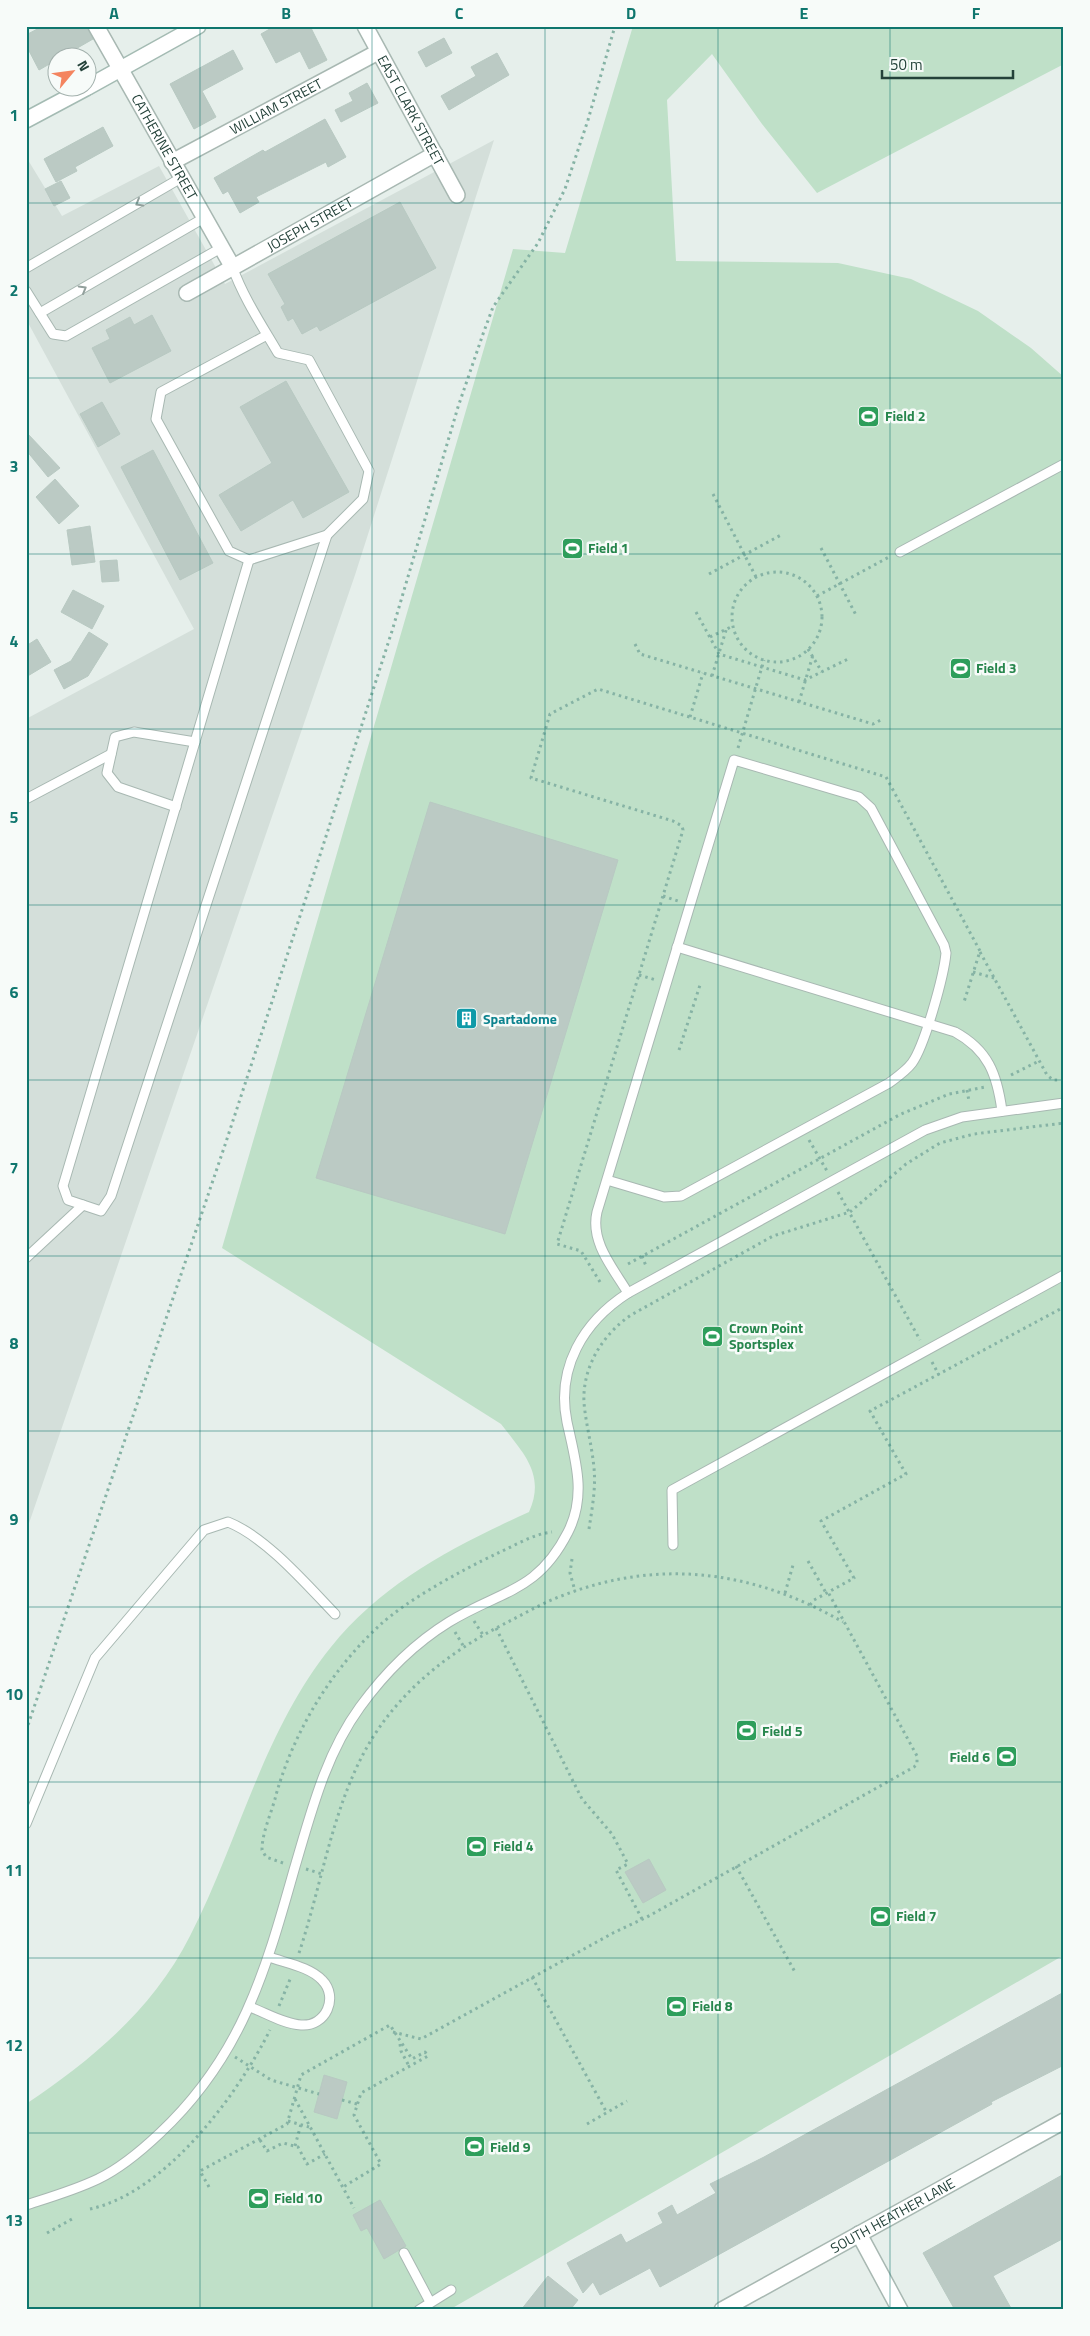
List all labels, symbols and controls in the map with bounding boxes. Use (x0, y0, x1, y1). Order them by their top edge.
text: A (109, 1, 119, 25)
text: B (281, 1, 291, 25)
text: C (455, 1, 464, 25)
text: D (626, 1, 636, 25)
text: E (800, 1, 809, 25)
text: F (972, 1, 981, 25)
north arrow (48, 48, 98, 98)
scale bar (882, 48, 1014, 80)
street label: EAST CLARK STREET (373, 51, 450, 170)
text: 50 m (890, 53, 923, 76)
text: N (72, 56, 95, 75)
street label: WILLIAM STREET (226, 72, 327, 139)
street label: CATHERINE STREET (127, 90, 204, 204)
text: 1 (10, 103, 18, 127)
street label: JOSEPH STREET (263, 191, 357, 256)
one-way arrow (136, 196, 145, 206)
text: 2 (10, 278, 18, 302)
one-way arrow (77, 285, 86, 295)
sports icon: Field 2 (857, 404, 881, 428)
place label: Field 2 (885, 405, 926, 426)
text: 3 (10, 454, 18, 478)
sports icon: Field 1 (560, 536, 584, 560)
place label: Field 1 (588, 537, 629, 558)
text: 4 (10, 629, 19, 653)
sports icon: Field 3 (948, 656, 972, 680)
place label: Field 3 (976, 657, 1017, 678)
text: 5 (10, 805, 19, 829)
text: 6 (10, 980, 19, 1004)
building icon: Spartadome (455, 1007, 479, 1031)
place label: Spartadome (483, 1008, 557, 1029)
text: 7 (10, 1156, 18, 1180)
place label: Crown Point Sportsplex (729, 1317, 803, 1354)
sports icon: Crown Point Sportsplex (701, 1324, 725, 1348)
text: 8 (10, 1331, 19, 1355)
text: 9 (10, 1507, 19, 1531)
text: 10 (5, 1682, 23, 1706)
sports icon: Field 5 (734, 1719, 758, 1743)
place label: Field 5 (762, 1720, 803, 1741)
sports icon: Field 6 (994, 1745, 1018, 1769)
place label: Field 6 (949, 1746, 990, 1767)
sports icon: Field 4 (465, 1834, 489, 1858)
place label: Field 4 (493, 1835, 534, 1856)
text: 11 (5, 1858, 23, 1882)
sports icon: Field 7 (868, 1904, 892, 1928)
place label: Field 7 (896, 1905, 937, 1926)
sports icon: Field 8 (664, 1994, 688, 2018)
place label: Field 8 (692, 1995, 733, 2016)
text: 12 (5, 2033, 23, 2057)
sports icon: Field 9 (462, 2135, 486, 2159)
place label: Field 9 (490, 2136, 531, 2157)
street label: SOUTH HEATHER LANE (826, 2172, 959, 2258)
sports icon: Field 10 (246, 2186, 270, 2210)
place label: Field 10 (274, 2187, 323, 2208)
text: 13 (5, 2208, 23, 2232)

